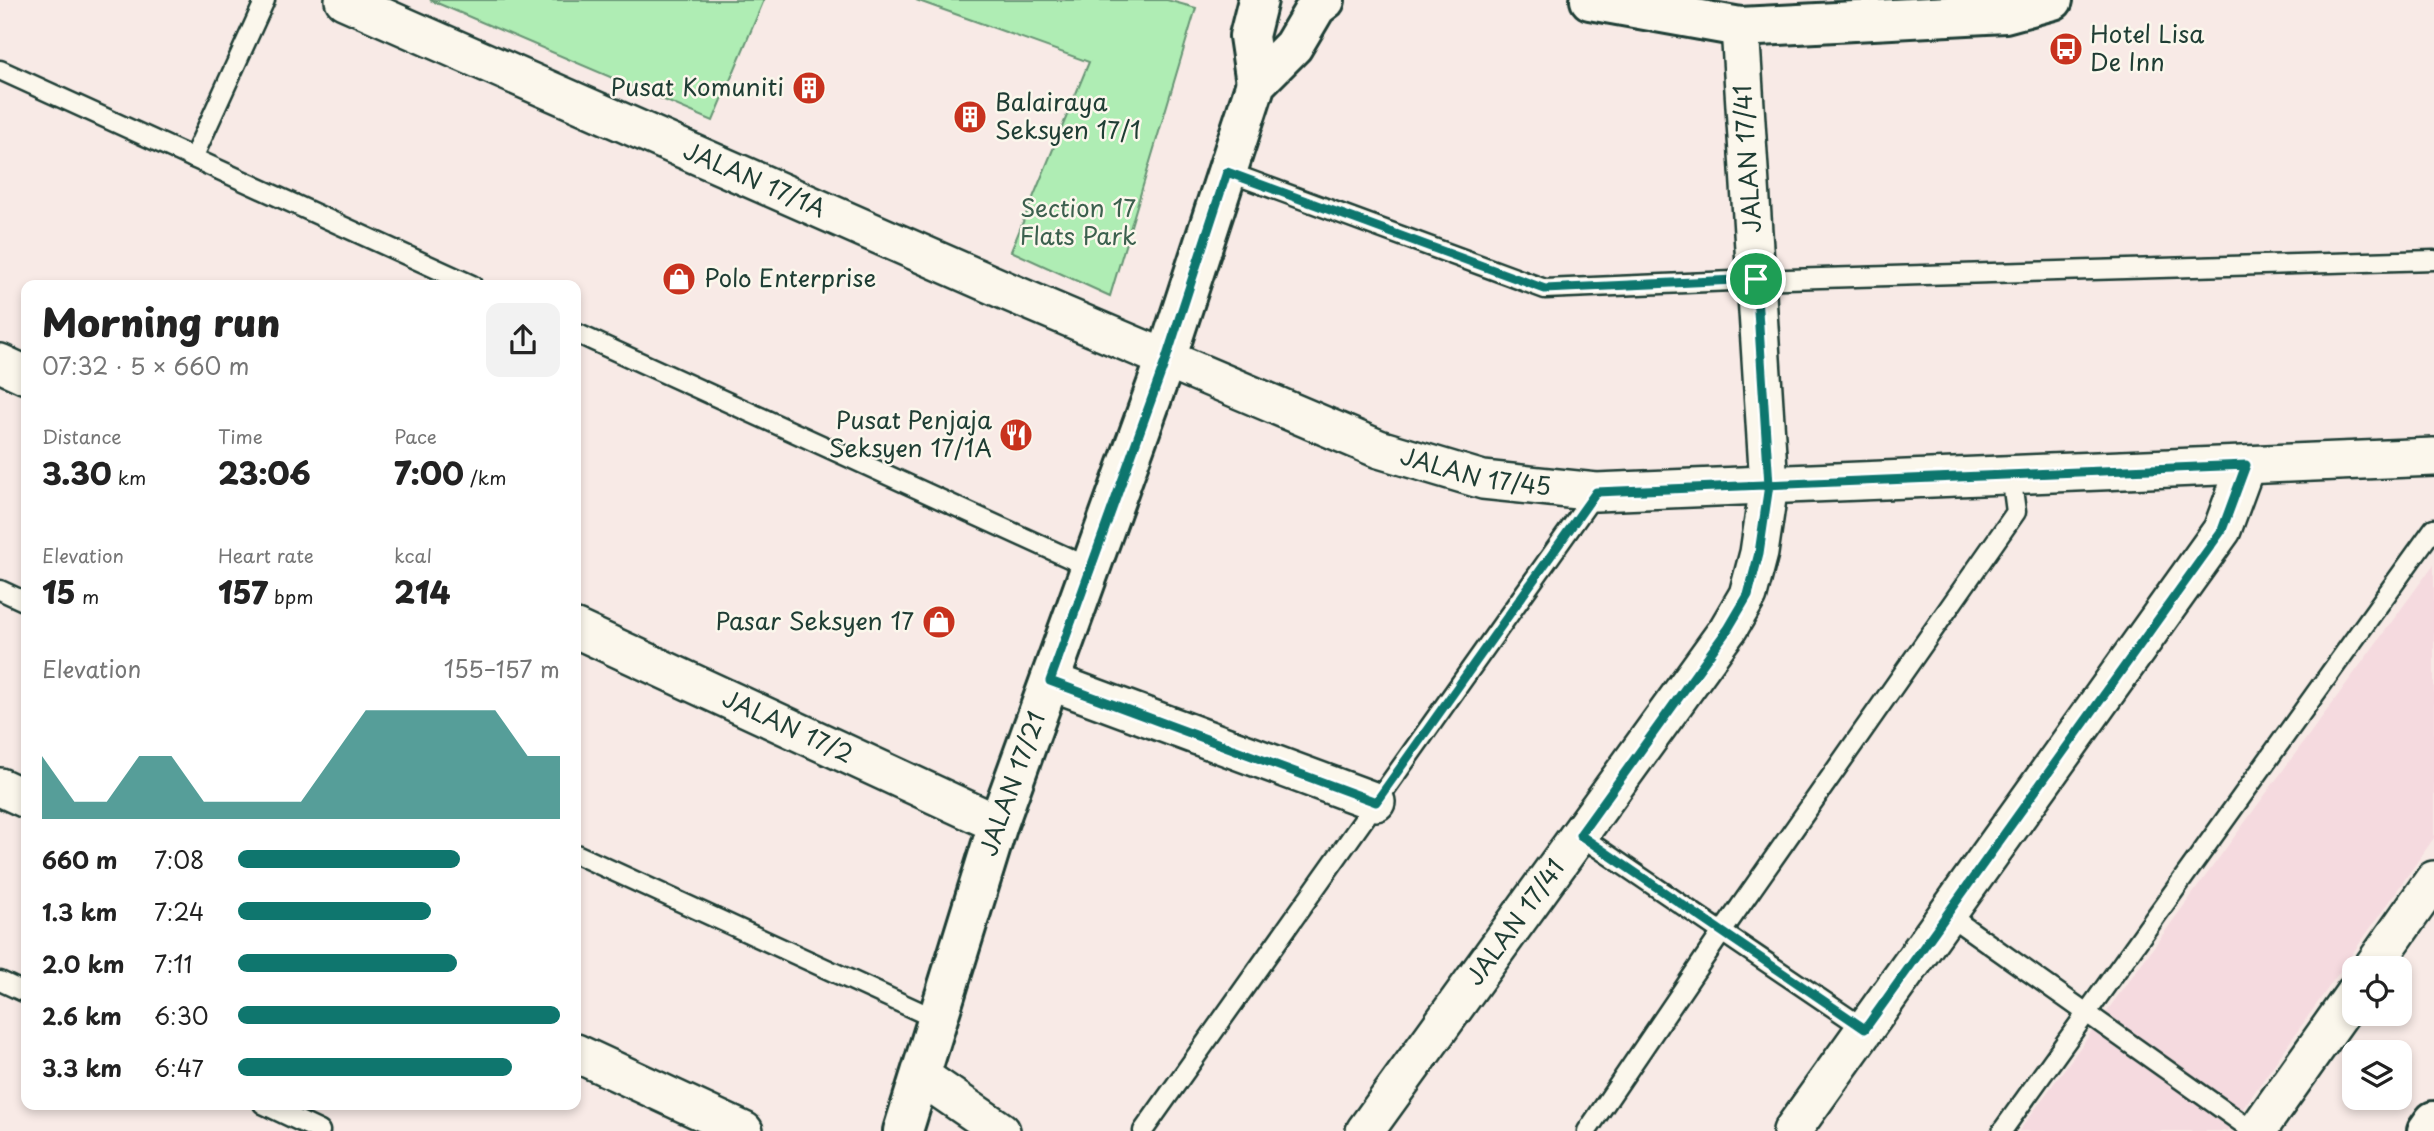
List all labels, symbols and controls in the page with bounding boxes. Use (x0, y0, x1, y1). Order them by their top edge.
place label: Hotel Lisa De Inn (2090, 15, 2204, 79)
bus stop icon: Hotel Lisa De Inn (2047, 30, 2085, 68)
place label: Pusat Komuniti (611, 68, 784, 104)
building icon: Pusat Komuniti (790, 69, 828, 107)
place label: Balairaya Seksyen 17/1 (995, 83, 1141, 147)
street label: JALAN 17/41 (1723, 84, 1769, 234)
building icon: Balairaya Seksyen 17/1 (951, 98, 989, 136)
street label: JALAN 17/1A (678, 131, 832, 225)
park label: Section 17 Flats Park (1019, 189, 1137, 253)
pin (1726, 249, 1786, 309)
place label: Polo Enterprise (704, 259, 876, 295)
shop icon: Polo Enterprise (660, 260, 698, 298)
icon: arrive (1737, 260, 1775, 298)
text: Morning run (42, 293, 280, 350)
button: share (486, 303, 560, 377)
text: 07:32 · 5 × 660 m (42, 348, 249, 383)
place label: Pusat Penjaja Seksyen 17/1A (829, 401, 992, 465)
restaurant icon: Pusat Penjaja Seksyen 17/1A (997, 416, 1035, 454)
text: Distance (42, 422, 122, 450)
text: Time (218, 422, 263, 450)
text: Pace (394, 422, 437, 450)
street label: JALAN 17/45 (1396, 436, 1553, 503)
text: 3.30 (42, 450, 112, 495)
text: 23:06 (218, 450, 311, 495)
text: 7:00 (394, 450, 464, 495)
text: km (112, 463, 146, 491)
text: /km (464, 463, 506, 491)
text: Elevation (42, 541, 124, 569)
text: Heart rate (218, 541, 314, 569)
text: kcal (394, 541, 432, 569)
text: 15 (42, 569, 76, 614)
text: 157 (218, 569, 268, 614)
text: 214 (394, 569, 450, 614)
text: m (76, 582, 99, 610)
text: bpm (268, 582, 314, 610)
place label: Pasar Seksyen 17 (716, 602, 914, 638)
shop icon: Pasar Seksyen 17 (920, 603, 958, 641)
text: Elevation (42, 651, 141, 686)
text: 155–157 m (444, 651, 560, 686)
street label: JALAN 17/2 (717, 679, 860, 771)
street label: JALAN 17/21 (969, 706, 1053, 860)
text: 660 m (42, 842, 118, 877)
text: 7:08 (154, 842, 205, 877)
street label: JALAN 17/41 (1456, 851, 1572, 992)
text: 1.3 km (42, 894, 117, 929)
text: 7:24 (154, 894, 204, 929)
text: 2.0 km (42, 946, 124, 981)
text: 7:11 (154, 946, 193, 981)
map controls (2342, 956, 2412, 1110)
button: locate (2342, 956, 2412, 1026)
text: 2.6 km (42, 998, 122, 1033)
text: 6:30 (154, 998, 209, 1033)
button: layers (2342, 1040, 2412, 1110)
text: 3.3 km (42, 1050, 122, 1085)
text: 6:47 (154, 1050, 204, 1085)

